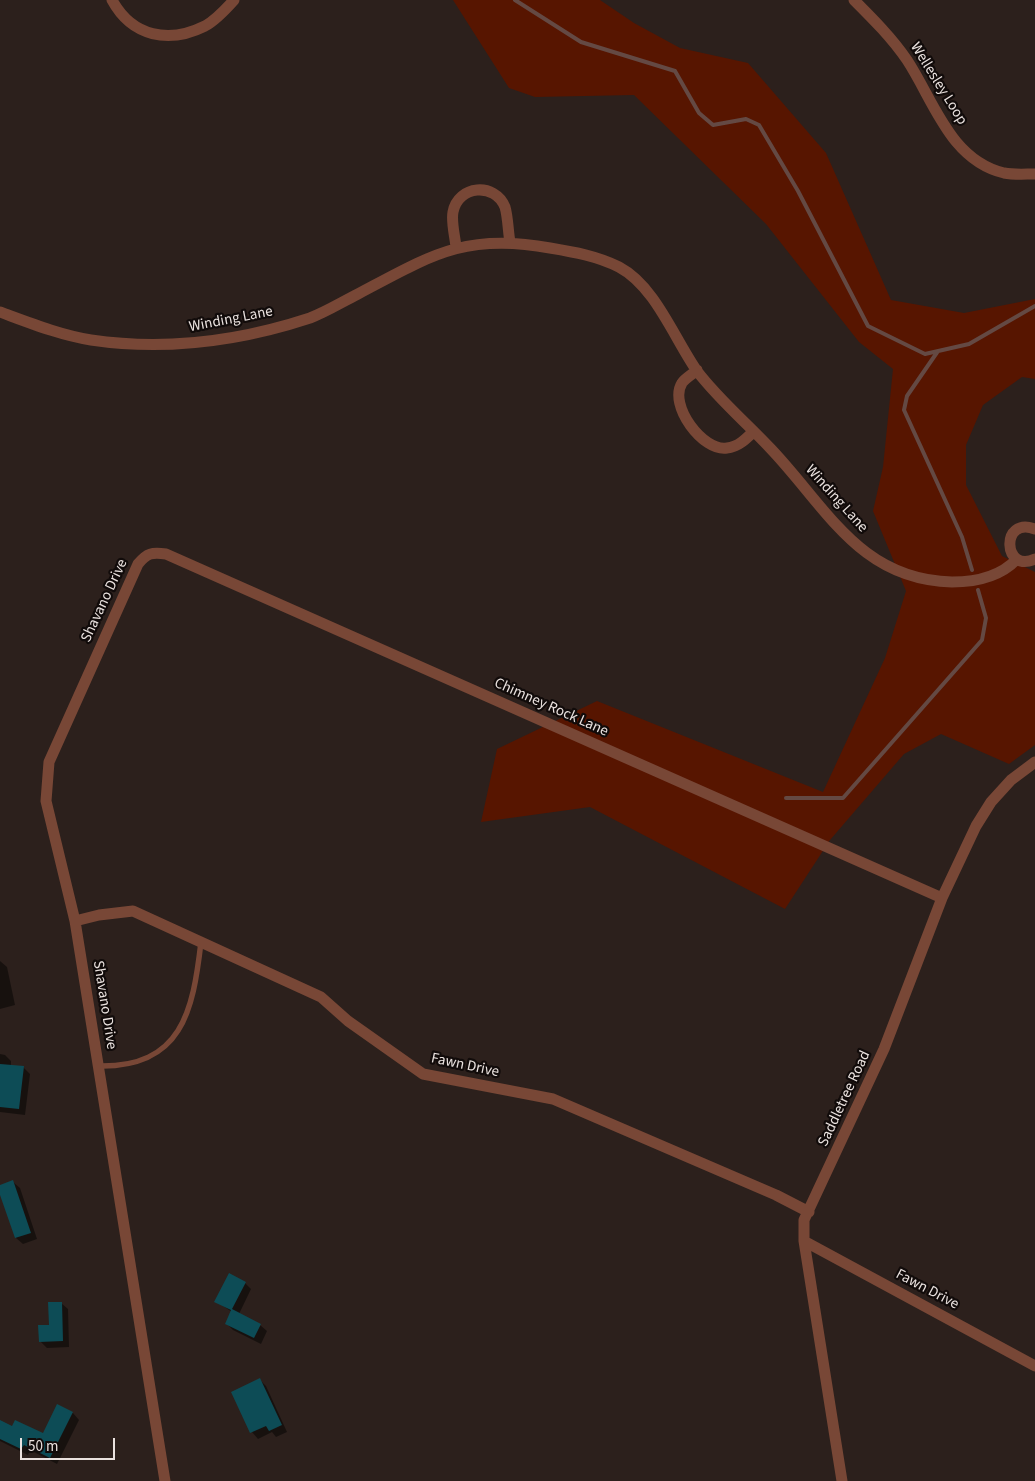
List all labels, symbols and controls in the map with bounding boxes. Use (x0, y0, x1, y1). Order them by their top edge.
street label: Wellesley Loop (906, 40, 970, 128)
street label: Winding Lane (188, 303, 274, 337)
street label: Winding Lane (801, 461, 871, 537)
street label: Shavano Drive (78, 556, 132, 646)
street label: Chimney Rock Lane (491, 675, 611, 741)
street label: Shavano Drive (88, 959, 120, 1051)
street label: Saddletree Road (815, 1048, 875, 1150)
street label: Fawn Drive (429, 1050, 501, 1082)
street label: Fawn Drive (892, 1266, 962, 1314)
scale bar (22, 1428, 118, 1460)
text: 50 m (28, 1436, 58, 1457)

